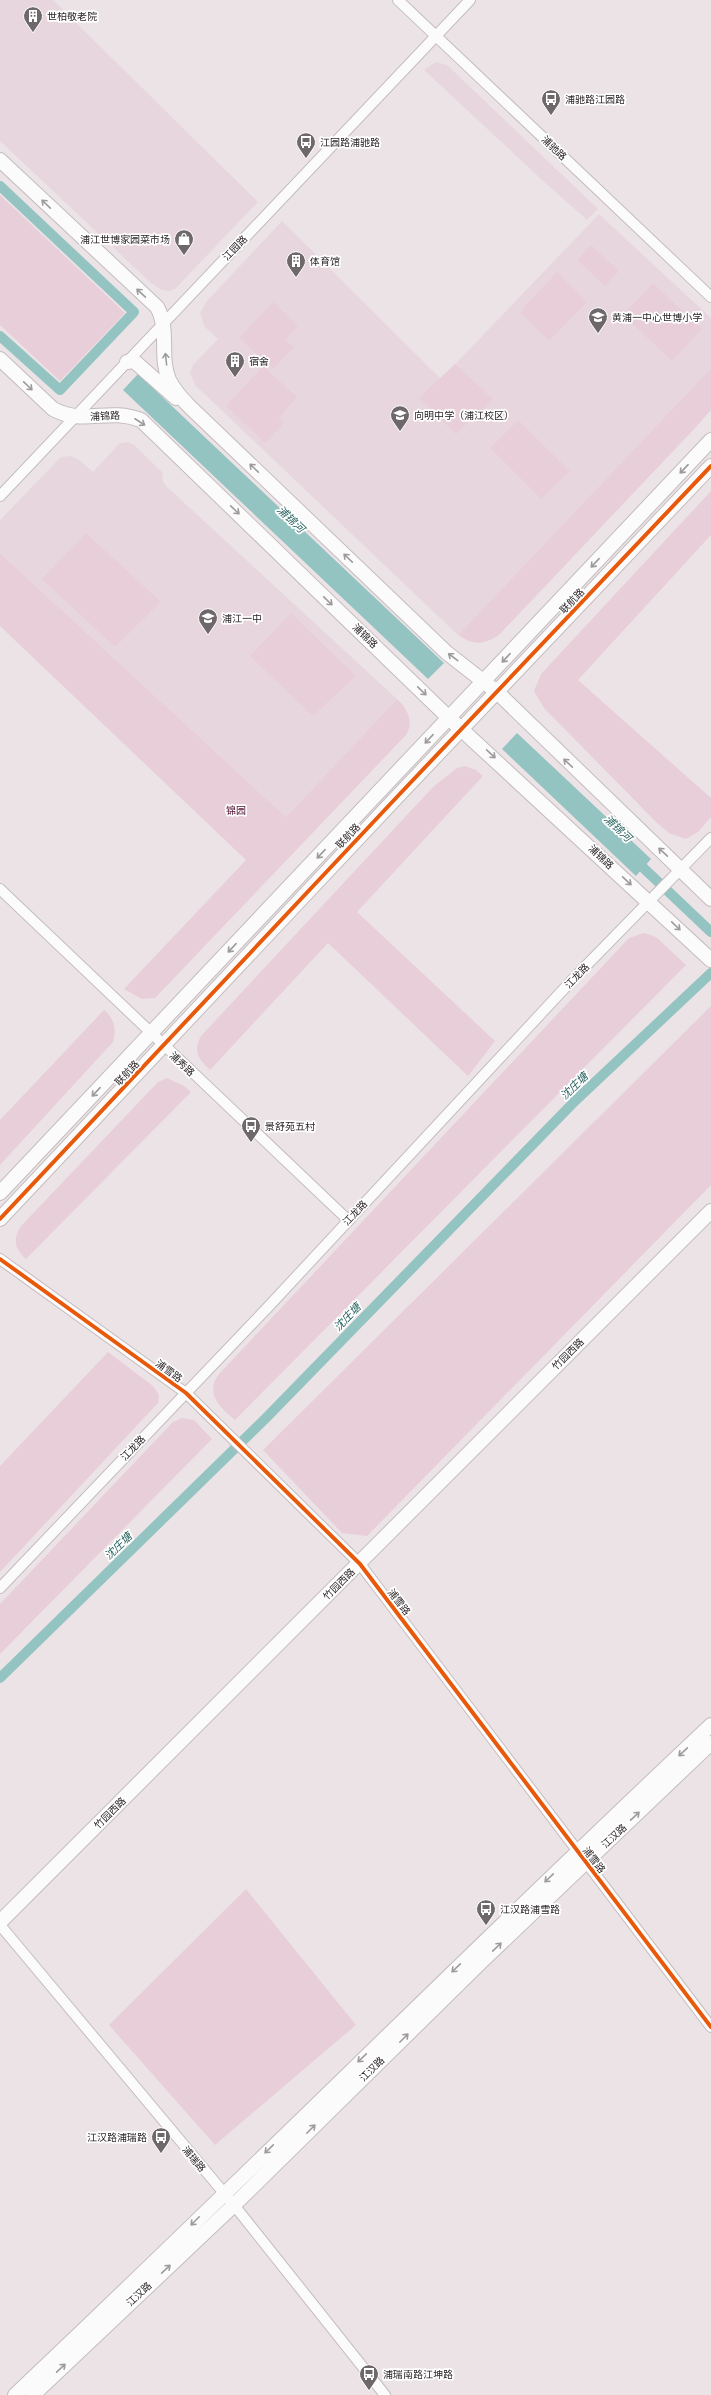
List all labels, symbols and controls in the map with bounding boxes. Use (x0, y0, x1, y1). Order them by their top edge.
building icon: 世柏敬老院 (22, 5, 44, 33)
place label: 世柏敬老院 (47, 10, 97, 23)
bus stop icon: 浦驰路江园路 (540, 88, 562, 116)
place label: 浦驰路江园路 (565, 93, 625, 106)
bus stop icon: 江园路浦驰路 (295, 131, 317, 159)
street label: 浦驰路 (539, 133, 569, 163)
place label: 江园路浦驰路 (320, 136, 380, 149)
one-way arrow (41, 199, 51, 209)
shop icon: 浦江世博家园菜市场 (173, 228, 195, 256)
place label: 浦江世博家园菜市场 (80, 233, 170, 246)
street label: 江园路 (220, 233, 250, 263)
building icon: 体育馆 (285, 250, 307, 278)
place label: 体育馆 (310, 255, 340, 268)
one-way arrow (135, 288, 146, 297)
school or university icon: 黄浦一中心世博小学 (587, 306, 609, 334)
place label: 黄浦一中心世博小学 (612, 311, 702, 324)
building icon: 宿舍 (224, 350, 246, 378)
one-way arrow (163, 353, 170, 366)
place label: 宿舍 (249, 355, 269, 368)
one-way arrow (23, 381, 33, 390)
school or university icon: 向明中学（浦江校区） (389, 404, 411, 432)
street label: 浦锦路 (90, 409, 120, 423)
place label: 向明中学（浦江校区） (414, 409, 514, 422)
one-way arrow (135, 417, 146, 426)
one-way arrow (680, 463, 689, 473)
one-way arrow (250, 464, 260, 473)
water label: 浦锦河 (274, 503, 309, 537)
one-way arrow (230, 506, 240, 515)
one-way arrow (343, 553, 353, 563)
one-way arrow (590, 558, 600, 568)
street label: 联航路 (557, 586, 587, 616)
one-way arrow (323, 596, 333, 606)
school or university icon: 浦江一中 (197, 607, 219, 635)
place label: 浦江一中 (222, 612, 262, 625)
street label: 浦锦路 (350, 621, 380, 651)
one-way arrow (447, 653, 458, 662)
one-way arrow (501, 653, 511, 663)
one-way arrow (417, 686, 427, 696)
one-way arrow (425, 733, 434, 744)
one-way arrow (486, 750, 496, 759)
one-way arrow (563, 758, 573, 768)
park label: 锦园 (226, 804, 246, 817)
water label: 浦锦河 (601, 812, 636, 846)
street label: 联航路 (333, 821, 363, 851)
street label: 浦锦路 (586, 842, 616, 872)
one-way arrow (658, 847, 668, 857)
one-way arrow (316, 849, 326, 859)
one-way arrow (622, 876, 632, 886)
one-way arrow (670, 921, 680, 930)
one-way arrow (227, 943, 237, 953)
street label: 江龙路 (562, 961, 592, 991)
street label: 浦秀路 (167, 1049, 197, 1079)
street label: 联航路 (112, 1058, 142, 1088)
water label: 沈庄塘 (557, 1068, 592, 1102)
one-way arrow (91, 1087, 100, 1097)
bus stop icon: 景舒苑五村 (240, 1115, 262, 1143)
place label: 景舒苑五村 (265, 1120, 315, 1133)
street label: 江龙路 (340, 1198, 370, 1228)
water label: 沈庄塘 (331, 1299, 365, 1334)
street label: 竹园西路 (549, 1335, 587, 1373)
street label: 浦雪路 (153, 1357, 185, 1385)
street label: 江龙路 (118, 1433, 148, 1463)
water label: 沈庄塘 (101, 1528, 136, 1562)
street label: 竹园西路 (320, 1565, 358, 1603)
street label: 浦雪路 (385, 1586, 413, 1618)
one-way arrow (678, 1747, 688, 1756)
street label: 竹园西路 (91, 1794, 129, 1832)
one-way arrow (629, 1812, 639, 1821)
street label: 江汉路 (599, 1821, 629, 1851)
street label: 浦雪路 (580, 1844, 608, 1876)
one-way arrow (544, 1873, 554, 1883)
bus stop icon: 江汉路浦雪路 (475, 1898, 497, 1926)
place label: 江汉路浦雪路 (500, 1903, 560, 1916)
one-way arrow (492, 1942, 502, 1952)
one-way arrow (451, 1963, 461, 1973)
one-way arrow (399, 2033, 409, 2042)
street label: 江汉路 (357, 2054, 387, 2084)
one-way arrow (357, 2054, 367, 2063)
one-way arrow (306, 2124, 316, 2134)
bus stop icon: 江汉路浦瑞路 (150, 2126, 172, 2154)
place label: 江汉路浦瑞路 (87, 2131, 147, 2144)
street label: 浦瑞路 (179, 2143, 209, 2175)
one-way arrow (264, 2144, 274, 2154)
one-way arrow (190, 2216, 200, 2226)
one-way arrow (161, 2265, 171, 2274)
street label: 江汉路 (124, 2279, 154, 2309)
one-way arrow (56, 2363, 66, 2373)
bus stop icon: 浦瑞南路江坤路 (358, 2363, 380, 2391)
place label: 浦瑞南路江坤路 (383, 2368, 453, 2381)

